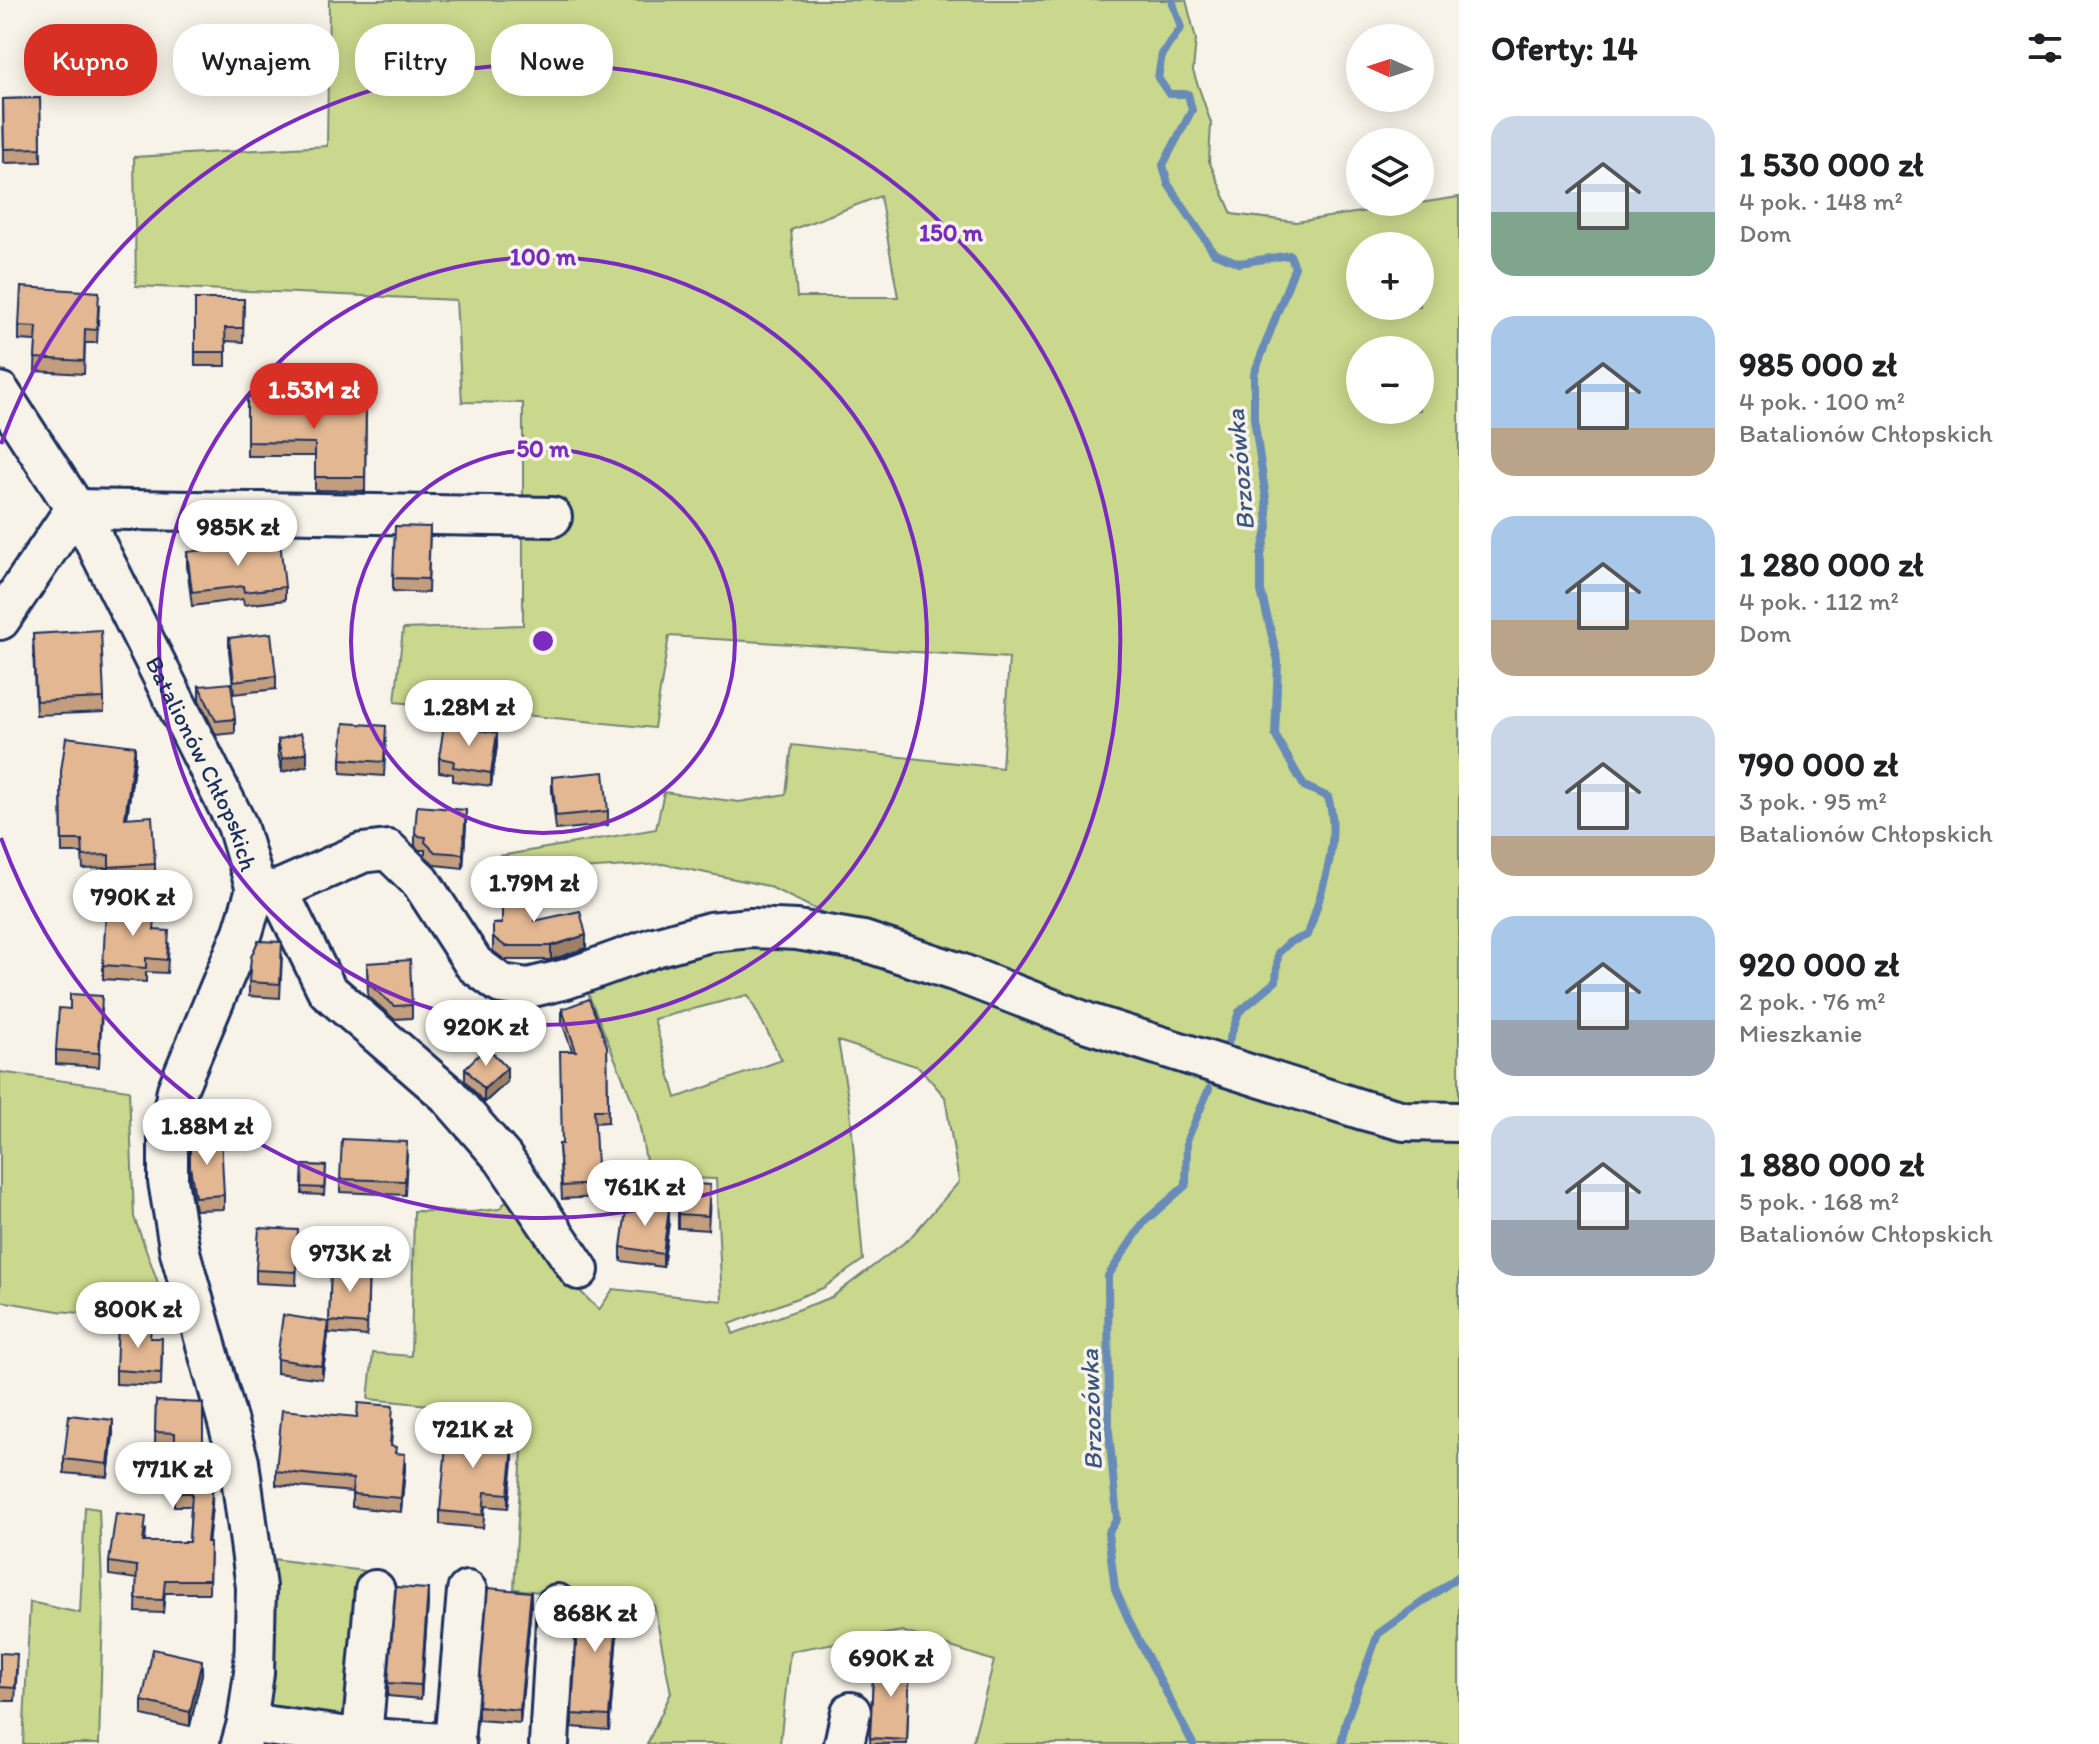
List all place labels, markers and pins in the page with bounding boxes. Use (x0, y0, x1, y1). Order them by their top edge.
pin: 1.53M zł (231, 363, 397, 431)
pin: 985K zł (164, 500, 312, 568)
centre of rings (529, 627, 557, 655)
pin: 1.28M zł (386, 680, 552, 748)
pin: 1.79M zł (451, 856, 617, 924)
pin: 790K zł (59, 870, 207, 938)
pin: 920K zł (412, 1000, 560, 1068)
pin: 1.88M zł (124, 1099, 290, 1167)
pin: 761K zł (571, 1160, 719, 1228)
pin: 973K zł (276, 1226, 424, 1294)
pin: 800K zł (64, 1282, 212, 1350)
pin: 721K zł (399, 1402, 547, 1470)
pin: 771K zł (99, 1442, 247, 1510)
pin: 868K zł (521, 1586, 669, 1654)
pin: 690K zł (817, 1631, 965, 1699)

